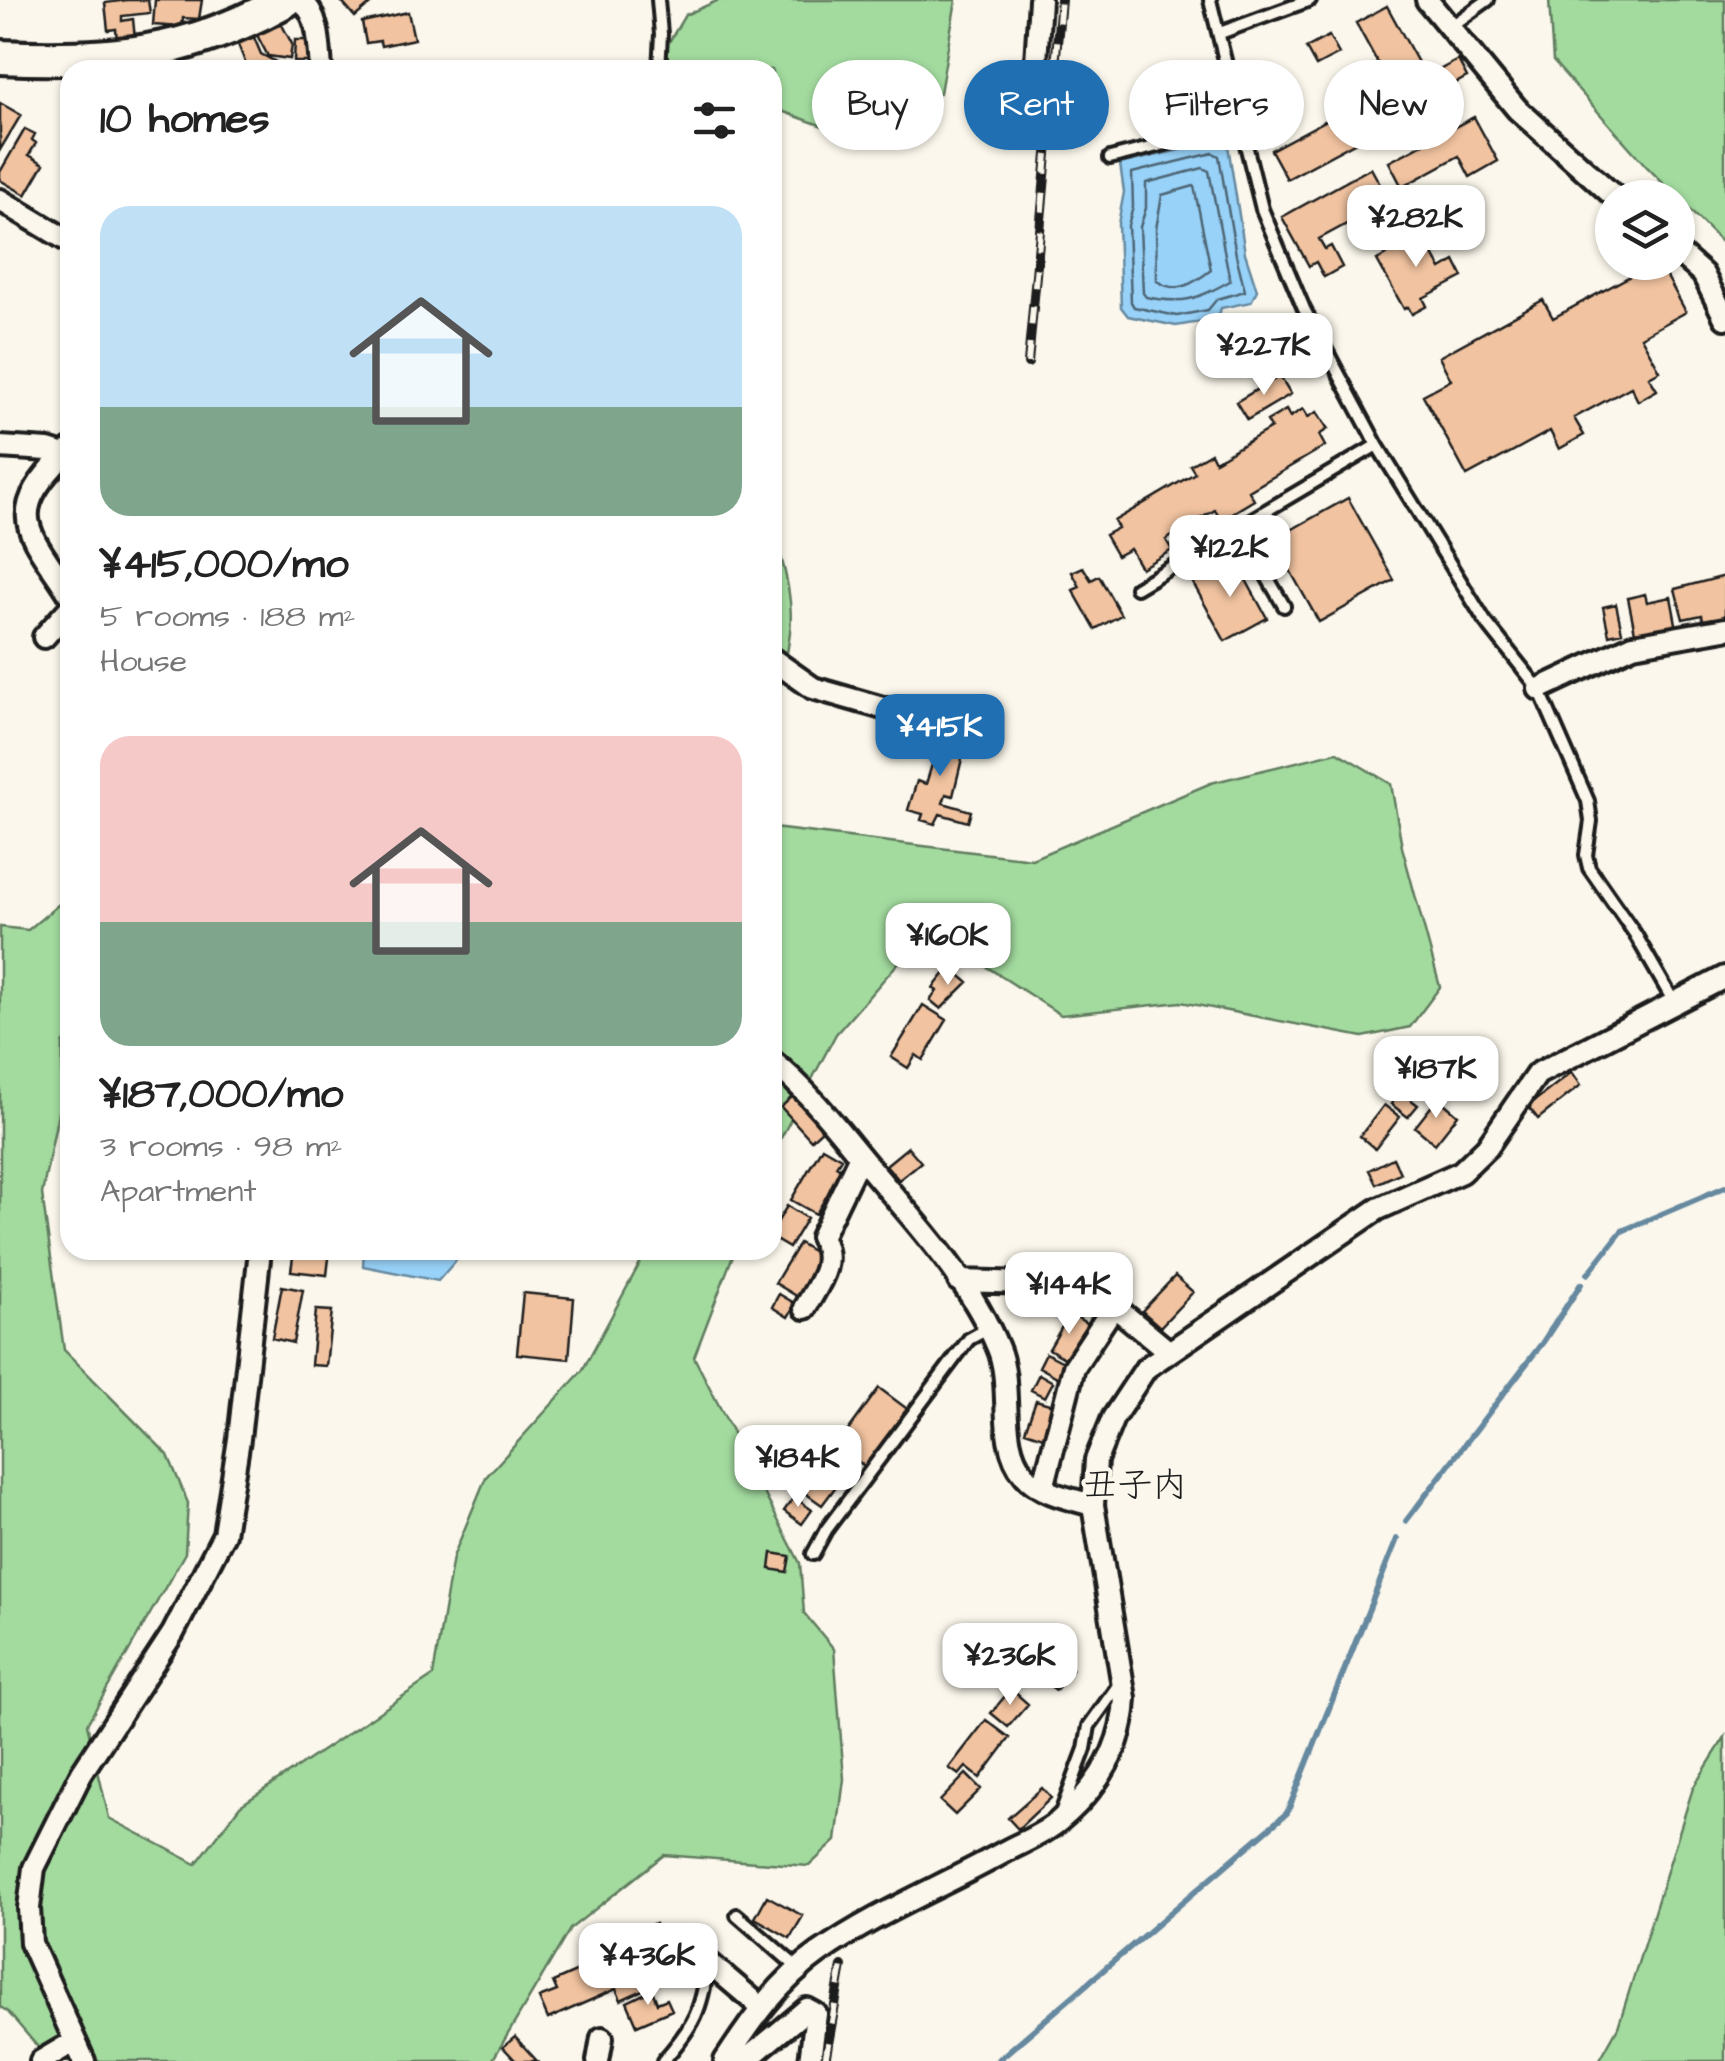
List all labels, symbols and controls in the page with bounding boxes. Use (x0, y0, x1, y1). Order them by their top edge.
chip: Buy (812, 60, 944, 150)
chip: Rent (964, 60, 1109, 150)
chip: Filters (1129, 60, 1304, 150)
chip: New (1324, 60, 1464, 150)
text: 10 homes (100, 91, 270, 149)
icon: filters (687, 93, 742, 148)
map controls (1595, 180, 1695, 280)
button: layers (1595, 180, 1695, 280)
pin: ¥282K (1346, 185, 1486, 270)
text: ¥282K (1369, 195, 1463, 240)
icon: home (331, 271, 511, 451)
pin: ¥227K (1194, 313, 1334, 398)
text: ¥227K (1218, 323, 1310, 368)
pin: ¥122K (1160, 515, 1300, 600)
text: ¥122K (1191, 525, 1269, 570)
text: ¥415,000/mo (100, 536, 349, 594)
text: 5 rooms · 188 m² (100, 594, 356, 639)
text: House (100, 639, 187, 684)
pin: ¥415K (870, 694, 1010, 779)
text: ¥415K (898, 704, 983, 749)
icon: home (331, 801, 511, 981)
pin: ¥160K (878, 903, 1018, 988)
text: ¥160K (908, 913, 988, 958)
pin: ¥187K (1366, 1036, 1506, 1121)
text: ¥187K (1396, 1046, 1477, 1091)
text: ¥187,000/mo (100, 1066, 343, 1124)
text: 3 rooms · 98 m² (100, 1124, 343, 1169)
text: Apartment (100, 1169, 256, 1214)
pin: ¥144K (999, 1252, 1139, 1337)
text: ¥144K (1027, 1262, 1111, 1307)
pin: ¥184K (728, 1425, 868, 1510)
text: ¥184K (756, 1435, 840, 1480)
district label: 丑子内 (1082, 1461, 1188, 1510)
pin: ¥236K (940, 1623, 1080, 1708)
text: ¥236K (964, 1633, 1056, 1678)
pin: ¥436K (578, 1923, 718, 2008)
text: ¥436K (601, 1933, 695, 1978)

